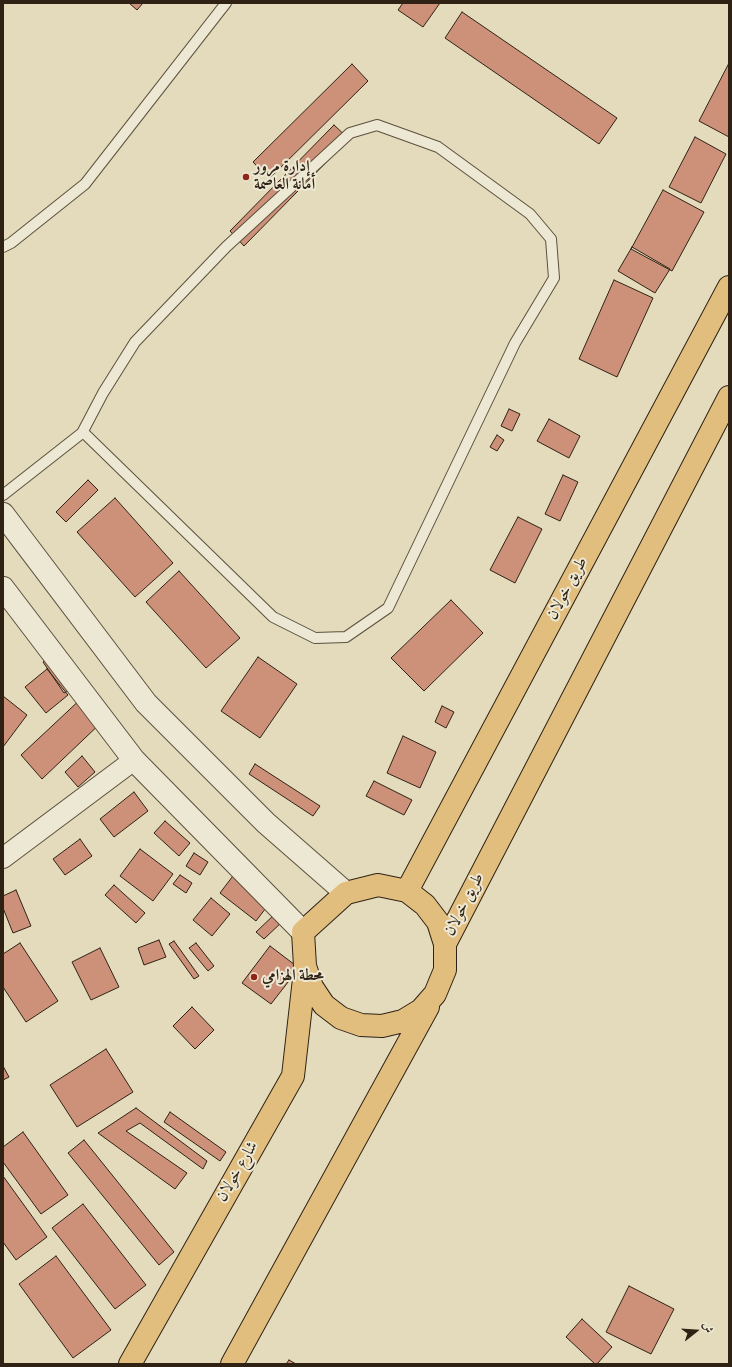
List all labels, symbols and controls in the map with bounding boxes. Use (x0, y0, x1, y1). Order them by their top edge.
place label: إدارة مرور أمانة العاصمة (254, 158, 315, 196)
marker: إدارة مرور أمانة العاصمة (241, 172, 251, 182)
street label: طريق خولان (544, 554, 592, 624)
street label: طريق خولان (441, 870, 489, 940)
place label: محطة الهزامي (262, 967, 324, 987)
marker: محطة الهزامي (249, 972, 259, 982)
street label: شارع خولان (213, 1138, 263, 1206)
north arrow (676, 1311, 716, 1351)
text: ش (699, 1320, 716, 1335)

